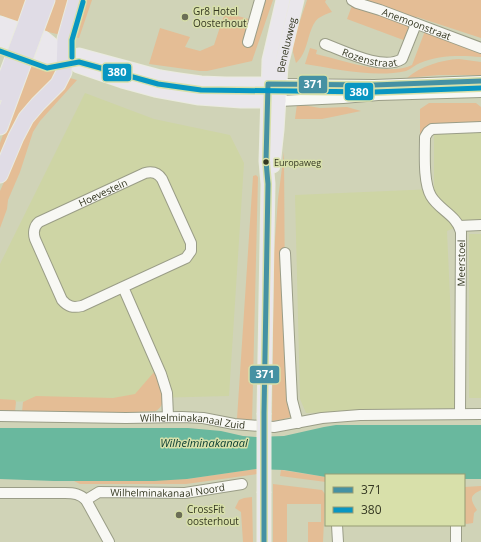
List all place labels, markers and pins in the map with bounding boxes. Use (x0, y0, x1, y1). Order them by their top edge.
place label: Gr8 Hotel Oosterhout (193, 4, 247, 30)
marker: Gr8 Hotel Oosterhout (180, 12, 190, 22)
place label: Europaweg (274, 156, 321, 169)
marker: Europaweg (261, 157, 271, 167)
place label: CrossFit oosterhout (187, 502, 239, 528)
marker: CrossFit oosterhout (174, 510, 184, 520)

